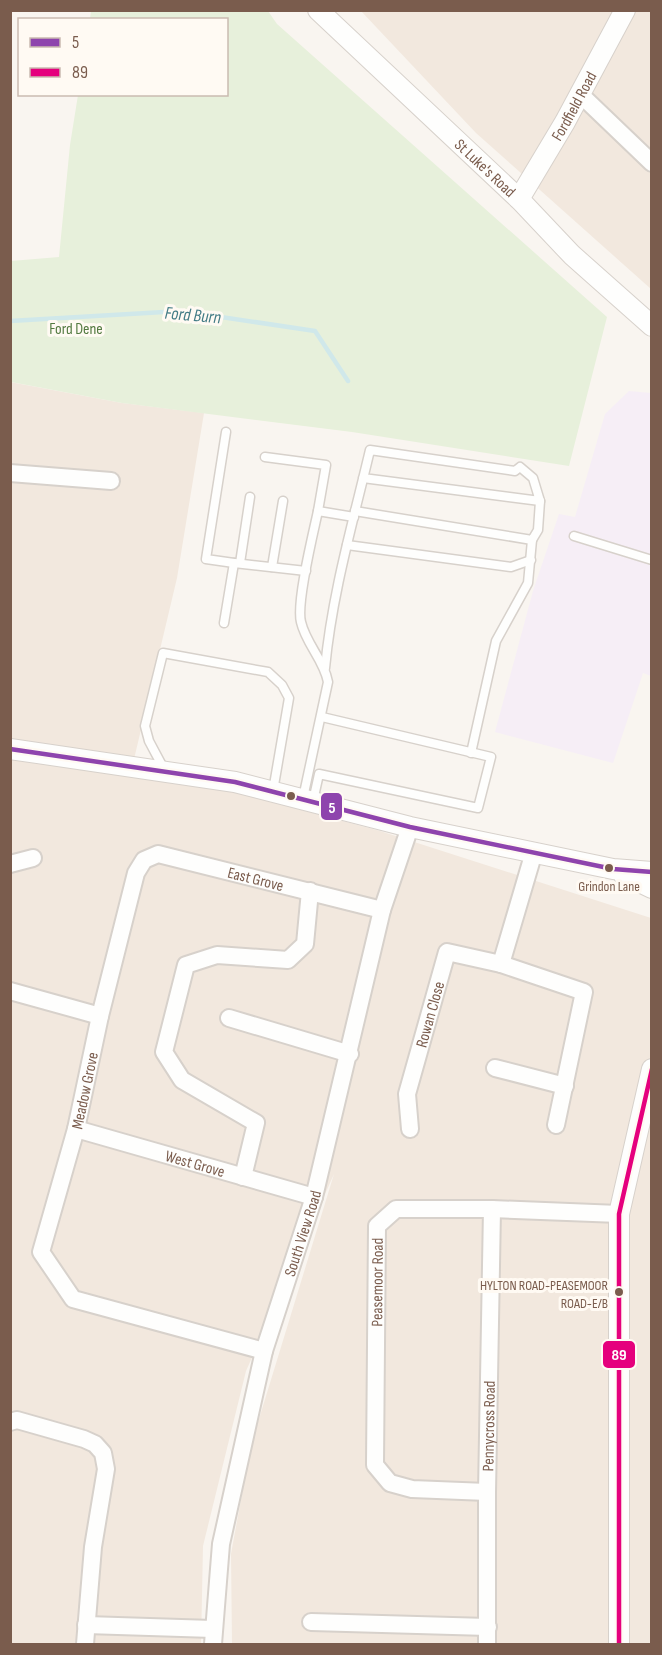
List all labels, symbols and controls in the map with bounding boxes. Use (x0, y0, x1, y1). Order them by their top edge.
legend (18, 18, 228, 96)
text: 5 (72, 32, 79, 53)
text: 89 (72, 62, 88, 83)
street label: Fordfield Road (548, 69, 601, 144)
street label: St Luke's Road (450, 135, 519, 202)
water label: Ford Burn (164, 303, 222, 328)
park label: Ford Dene (49, 320, 103, 339)
unlabelled marker (285, 790, 297, 802)
line badge: 5 (320, 792, 343, 821)
text: 5 (328, 799, 336, 818)
marker: Grindon Lane (603, 862, 615, 874)
street label: East Grove (225, 864, 285, 896)
place label: Grindon Lane (578, 878, 640, 895)
street label: Rowan Close (413, 979, 449, 1050)
street label: Meadow Grove (68, 1051, 103, 1131)
street label: West Grove (163, 1147, 227, 1182)
street label: South View Road (281, 1189, 326, 1279)
street label: Peasemoor Road (368, 1238, 388, 1327)
place label: HYLTON ROAD-PEASEMOOR ROAD-E/B (480, 1277, 609, 1312)
marker: HYLTON ROAD-PEASEMOOR ROAD-E/B (613, 1286, 625, 1298)
line badge: 89 (602, 1340, 636, 1369)
text: 89 (611, 1346, 627, 1365)
street label: Pennycross Road (479, 1380, 500, 1472)

